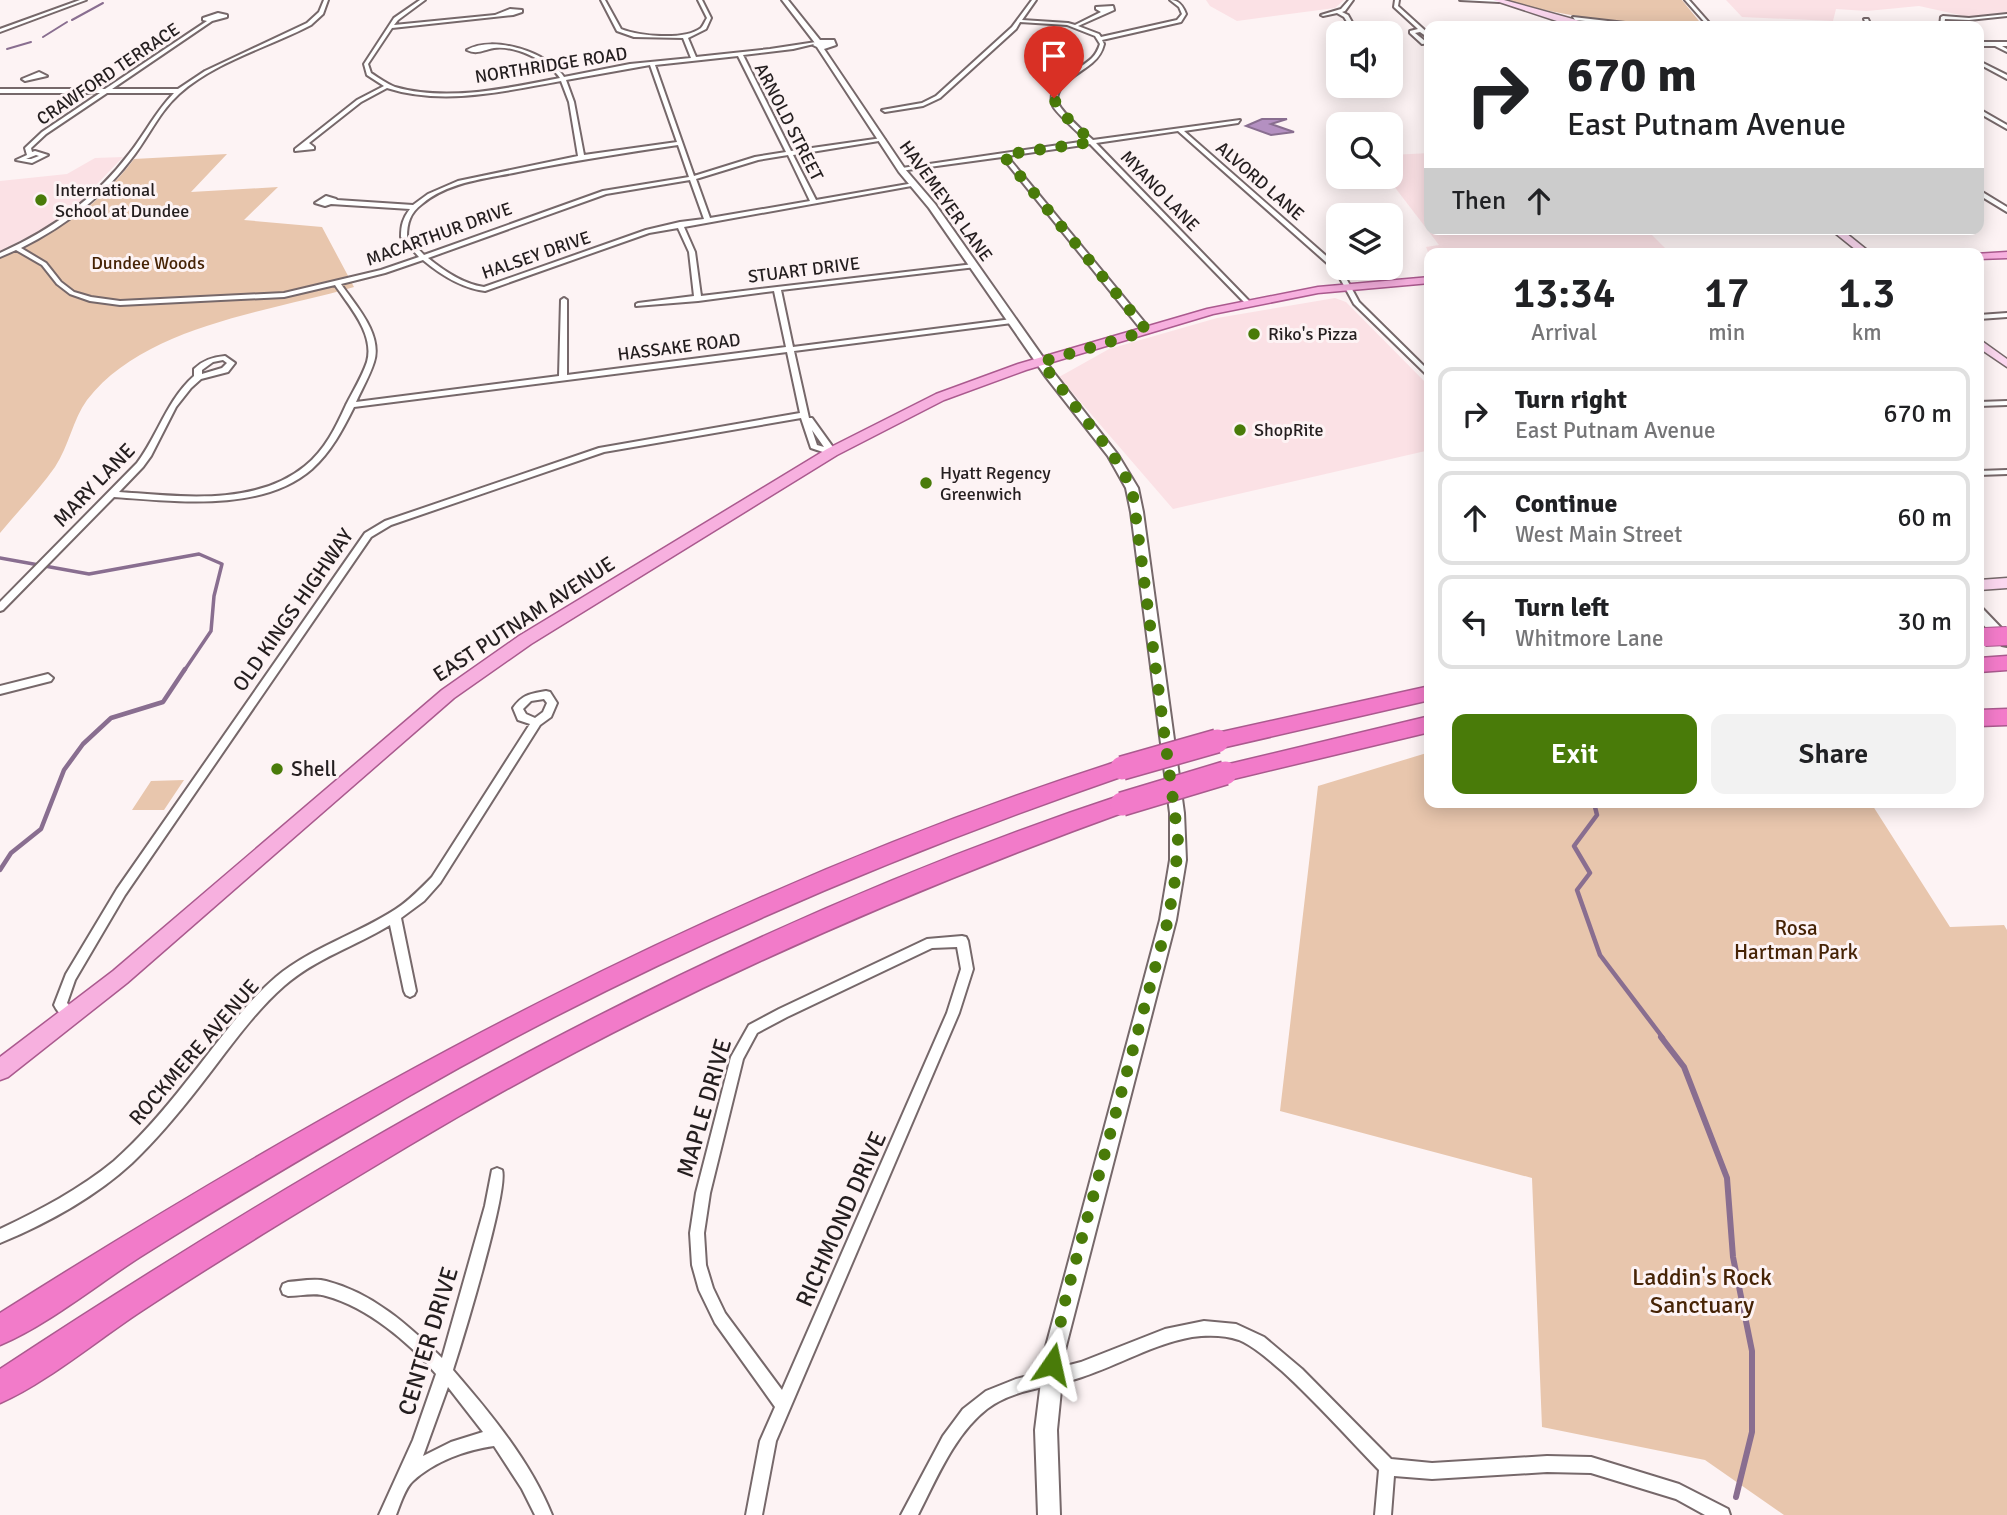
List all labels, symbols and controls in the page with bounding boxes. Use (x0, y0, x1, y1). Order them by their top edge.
street label: CRAWFORD TERRACE (32, 18, 184, 130)
map controls (1326, 21, 1403, 280)
button: sound (1326, 21, 1403, 98)
pin (1024, 26, 1084, 98)
icon: arrive (1035, 37, 1073, 75)
street label: NORTHRIDGE ROAD (473, 42, 629, 88)
text: 670 m (1567, 45, 1697, 105)
icon: right (1452, 49, 1543, 140)
street label: ARNOLD STREET (750, 59, 828, 185)
text: East Putnam Avenue (1567, 105, 1846, 144)
button: search (1326, 112, 1403, 189)
street label: HAVEMEYER LANE (895, 136, 997, 266)
street label: ALVORD LANE (1211, 137, 1309, 225)
street label: MYANO LANE (1116, 146, 1204, 236)
place label: International School at Dundee (55, 179, 189, 222)
icon: ahead (1520, 182, 1558, 220)
text: Then (1452, 185, 1506, 217)
marker: International School at Dundee (33, 192, 49, 208)
street label: MACARTHUR DRIVE (363, 197, 515, 271)
button: layers (1326, 203, 1403, 280)
street label: HALSEY DRIVE (479, 226, 593, 284)
park label: Dundee Woods (91, 252, 205, 274)
street label: STUART DRIVE (747, 252, 861, 288)
text: 13:34 (1513, 268, 1615, 319)
text: 17 (1704, 268, 1750, 319)
text: 1.3 (1838, 268, 1895, 319)
text: Arrival (1531, 318, 1597, 347)
text: min (1708, 318, 1745, 347)
text: km (1852, 318, 1882, 347)
place label: Riko's Pizza (1268, 323, 1358, 345)
marker: Riko's Pizza (1246, 326, 1262, 342)
street label: HASSAKE ROAD (616, 329, 742, 365)
text: Turn right (1515, 384, 1627, 416)
icon: right (1456, 395, 1494, 433)
text: 670 m (1883, 398, 1952, 430)
text: East Putnam Avenue (1515, 416, 1716, 445)
place label: ShopRite (1254, 419, 1323, 441)
marker: ShopRite (1232, 422, 1248, 438)
street label: MARY LANE (48, 438, 140, 532)
place label: Hyatt Regency Greenwich (940, 462, 1051, 505)
marker: Hyatt Regency Greenwich (918, 475, 934, 491)
text: Continue (1515, 488, 1617, 520)
icon: ahead (1456, 499, 1494, 537)
text: 60 m (1897, 502, 1952, 534)
text: West Main Street (1515, 520, 1682, 549)
street label: OLD KINGS HIGHWAY (227, 523, 359, 697)
street label: EAST PUTNAM AVENUE (428, 550, 620, 688)
text: Turn left (1515, 592, 1609, 624)
icon: left (1456, 603, 1494, 641)
text: 30 m (1897, 606, 1952, 638)
text: Whitmore Lane (1515, 624, 1664, 653)
button: Exit (1452, 714, 1697, 794)
button: Share (1711, 714, 1956, 794)
place label: Shell (291, 756, 337, 782)
marker: Shell (269, 761, 285, 777)
park label: Rosa Hartman Park (1734, 915, 1859, 965)
street label: ROCKMERE AVENUE (123, 974, 265, 1130)
street label: MAPLE DRIVE (670, 1035, 738, 1181)
street label: RICHMOND DRIVE (789, 1127, 893, 1311)
park label: Laddin's Rock Sanctuary (1632, 1262, 1772, 1320)
street label: CENTER DRIVE (391, 1263, 465, 1419)
position arrow (1015, 1327, 1089, 1401)

